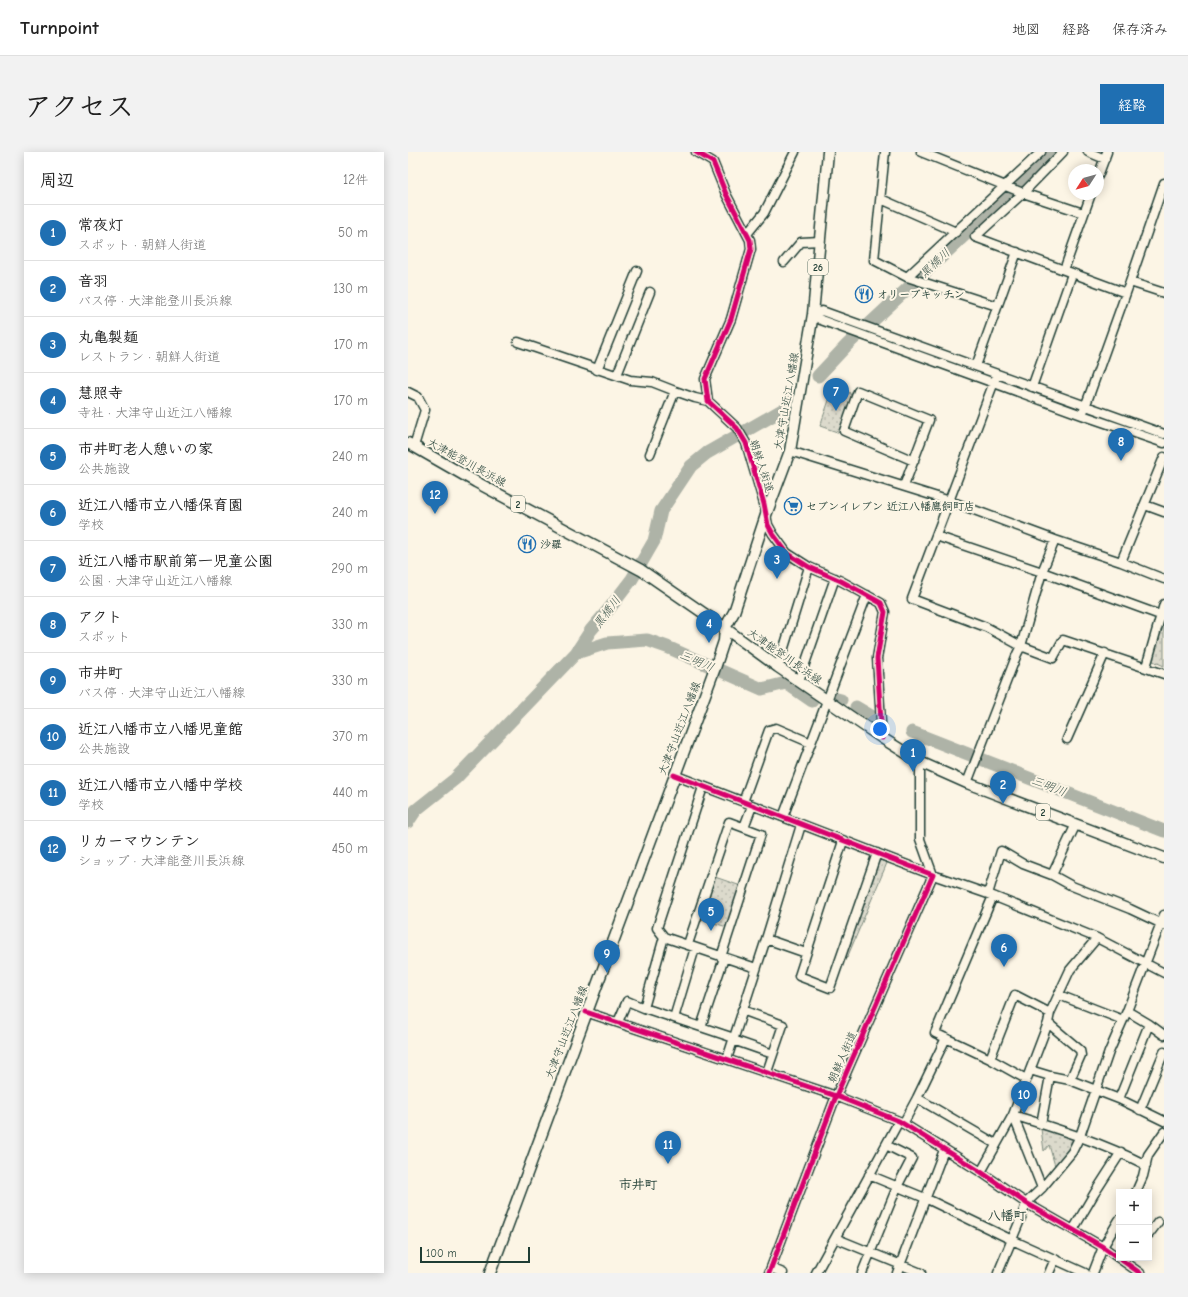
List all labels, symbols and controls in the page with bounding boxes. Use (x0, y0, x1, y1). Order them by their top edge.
text: Turnpoint (20, 17, 99, 39)
text: 地図 (1012, 21, 1040, 38)
text: 経路 (1062, 21, 1090, 38)
text: 保存済み (1112, 21, 1168, 38)
button: 経路 (1100, 84, 1164, 124)
text: アクセス (24, 91, 134, 123)
north arrow (1068, 164, 1104, 200)
text: 周辺 (40, 171, 74, 190)
text: 12件 (343, 172, 368, 187)
text: 常夜灯 (78, 216, 123, 234)
text: 1 (50, 225, 56, 240)
text: 50 m (338, 225, 368, 240)
text: スポット · 朝鮮人街道 (78, 237, 206, 252)
water label: 黒橋川 (917, 246, 953, 280)
road number: 26 (808, 259, 828, 275)
text: 音羽 (78, 272, 108, 290)
text: 2 (50, 281, 56, 296)
text: 130 m (333, 281, 368, 296)
restaurant icon: オリーブキッチン (854, 284, 874, 304)
place label: オリーブキッチン (877, 288, 965, 301)
text: バス停 · 大津能登川長浜線 (78, 293, 232, 308)
text: 丸亀製麺 (78, 328, 138, 346)
text: 3 (50, 337, 56, 352)
text: 170 m (334, 337, 368, 352)
text: レストラン · 朝鮮人街道 (78, 349, 220, 364)
street label: 大津守山近江八幡線 (771, 351, 801, 451)
pin: 7 (823, 378, 849, 411)
text: 慧照寺 (78, 384, 123, 402)
text: 4 (50, 393, 56, 408)
text: 170 m (334, 393, 368, 408)
text: 寺社 · 大津守山近江八幡線 (78, 405, 232, 420)
pin: 8 (1108, 428, 1134, 461)
street label: 大津能登川長浜線 (425, 435, 508, 489)
street label: 朝鮮人街道 (747, 438, 776, 494)
text: 市井町老人憩いの家 (78, 440, 213, 458)
text: 5 (50, 449, 56, 464)
text: 240 m (332, 449, 368, 464)
text: 公共施設 (78, 461, 130, 476)
pin: 12 (422, 481, 448, 514)
text: 近江八幡市立八幡保育園 (78, 496, 243, 514)
road number: 2 (511, 496, 525, 512)
supermarket icon: セブンイレブン 近江八幡鷹飼町店 (783, 496, 803, 516)
place label: セブンイレブン 近江八幡鷹飼町店 (806, 500, 975, 513)
text: 6 (50, 505, 56, 520)
text: 240 m (332, 505, 368, 520)
text: 学校 (78, 517, 104, 532)
restaurant icon: 沙羅 (517, 534, 537, 554)
place label: 沙羅 (540, 538, 562, 551)
pin: 3 (764, 546, 790, 579)
text: 近江八幡市駅前第一児童公園 (78, 552, 273, 570)
text: 7 (50, 561, 56, 576)
text: 290 m (331, 561, 368, 576)
text: 公園 · 大津守山近江八幡線 (78, 573, 232, 588)
water label: 黒橋川 (591, 593, 623, 631)
text: アクト (78, 608, 122, 626)
pin: 4 (696, 610, 722, 643)
text: 8 (50, 617, 56, 632)
text: 330 m (332, 617, 368, 632)
street label: 大津能登川長浜線 (745, 626, 824, 687)
text: スポット (78, 629, 130, 644)
water label: 三明川 (678, 648, 716, 674)
text: 市井町 (78, 664, 123, 682)
text: 9 (50, 673, 56, 688)
text: 330 m (332, 673, 368, 688)
street label: 大津守山近江八幡線 (656, 680, 703, 777)
text: バス停 · 大津守山近江八幡線 (78, 685, 245, 700)
your location (870, 719, 890, 739)
text: 近江八幡市立八幡児童館 (78, 720, 243, 738)
text: 10 (47, 729, 59, 744)
text: 370 m (332, 729, 368, 744)
pin: 1 (900, 739, 926, 772)
text: 公共施設 (78, 741, 130, 756)
pin: 2 (990, 771, 1016, 804)
water label: 三明川 (1030, 773, 1068, 799)
text: 近江八幡市立八幡中学校 (78, 776, 243, 794)
text: 11 (48, 785, 58, 800)
text: 440 m (332, 785, 368, 800)
text: 学校 (78, 797, 104, 812)
road number: 2 (1036, 804, 1050, 820)
text: リカーマウンテン (78, 832, 200, 850)
text: 12 (47, 841, 59, 856)
text: 450 m (332, 841, 368, 856)
text: ショップ · 大津能登川長浜線 (78, 853, 244, 868)
pin: 5 (698, 898, 724, 931)
pin: 6 (991, 934, 1017, 967)
pin: 9 (594, 940, 620, 973)
street label: 大津守山近江八幡線 (543, 984, 590, 1081)
street label: 朝鮮人街道 (825, 1029, 860, 1085)
pin: 10 (1011, 1081, 1037, 1114)
pin: 11 (655, 1131, 681, 1164)
district label: 市井町 (618, 1177, 658, 1192)
map controls (1116, 1189, 1152, 1261)
button: + (1116, 1189, 1152, 1225)
district label: 八幡町 (987, 1208, 1027, 1223)
button: − (1116, 1225, 1152, 1261)
scale bar (420, 1245, 530, 1264)
text: 100 m (426, 1247, 457, 1260)

